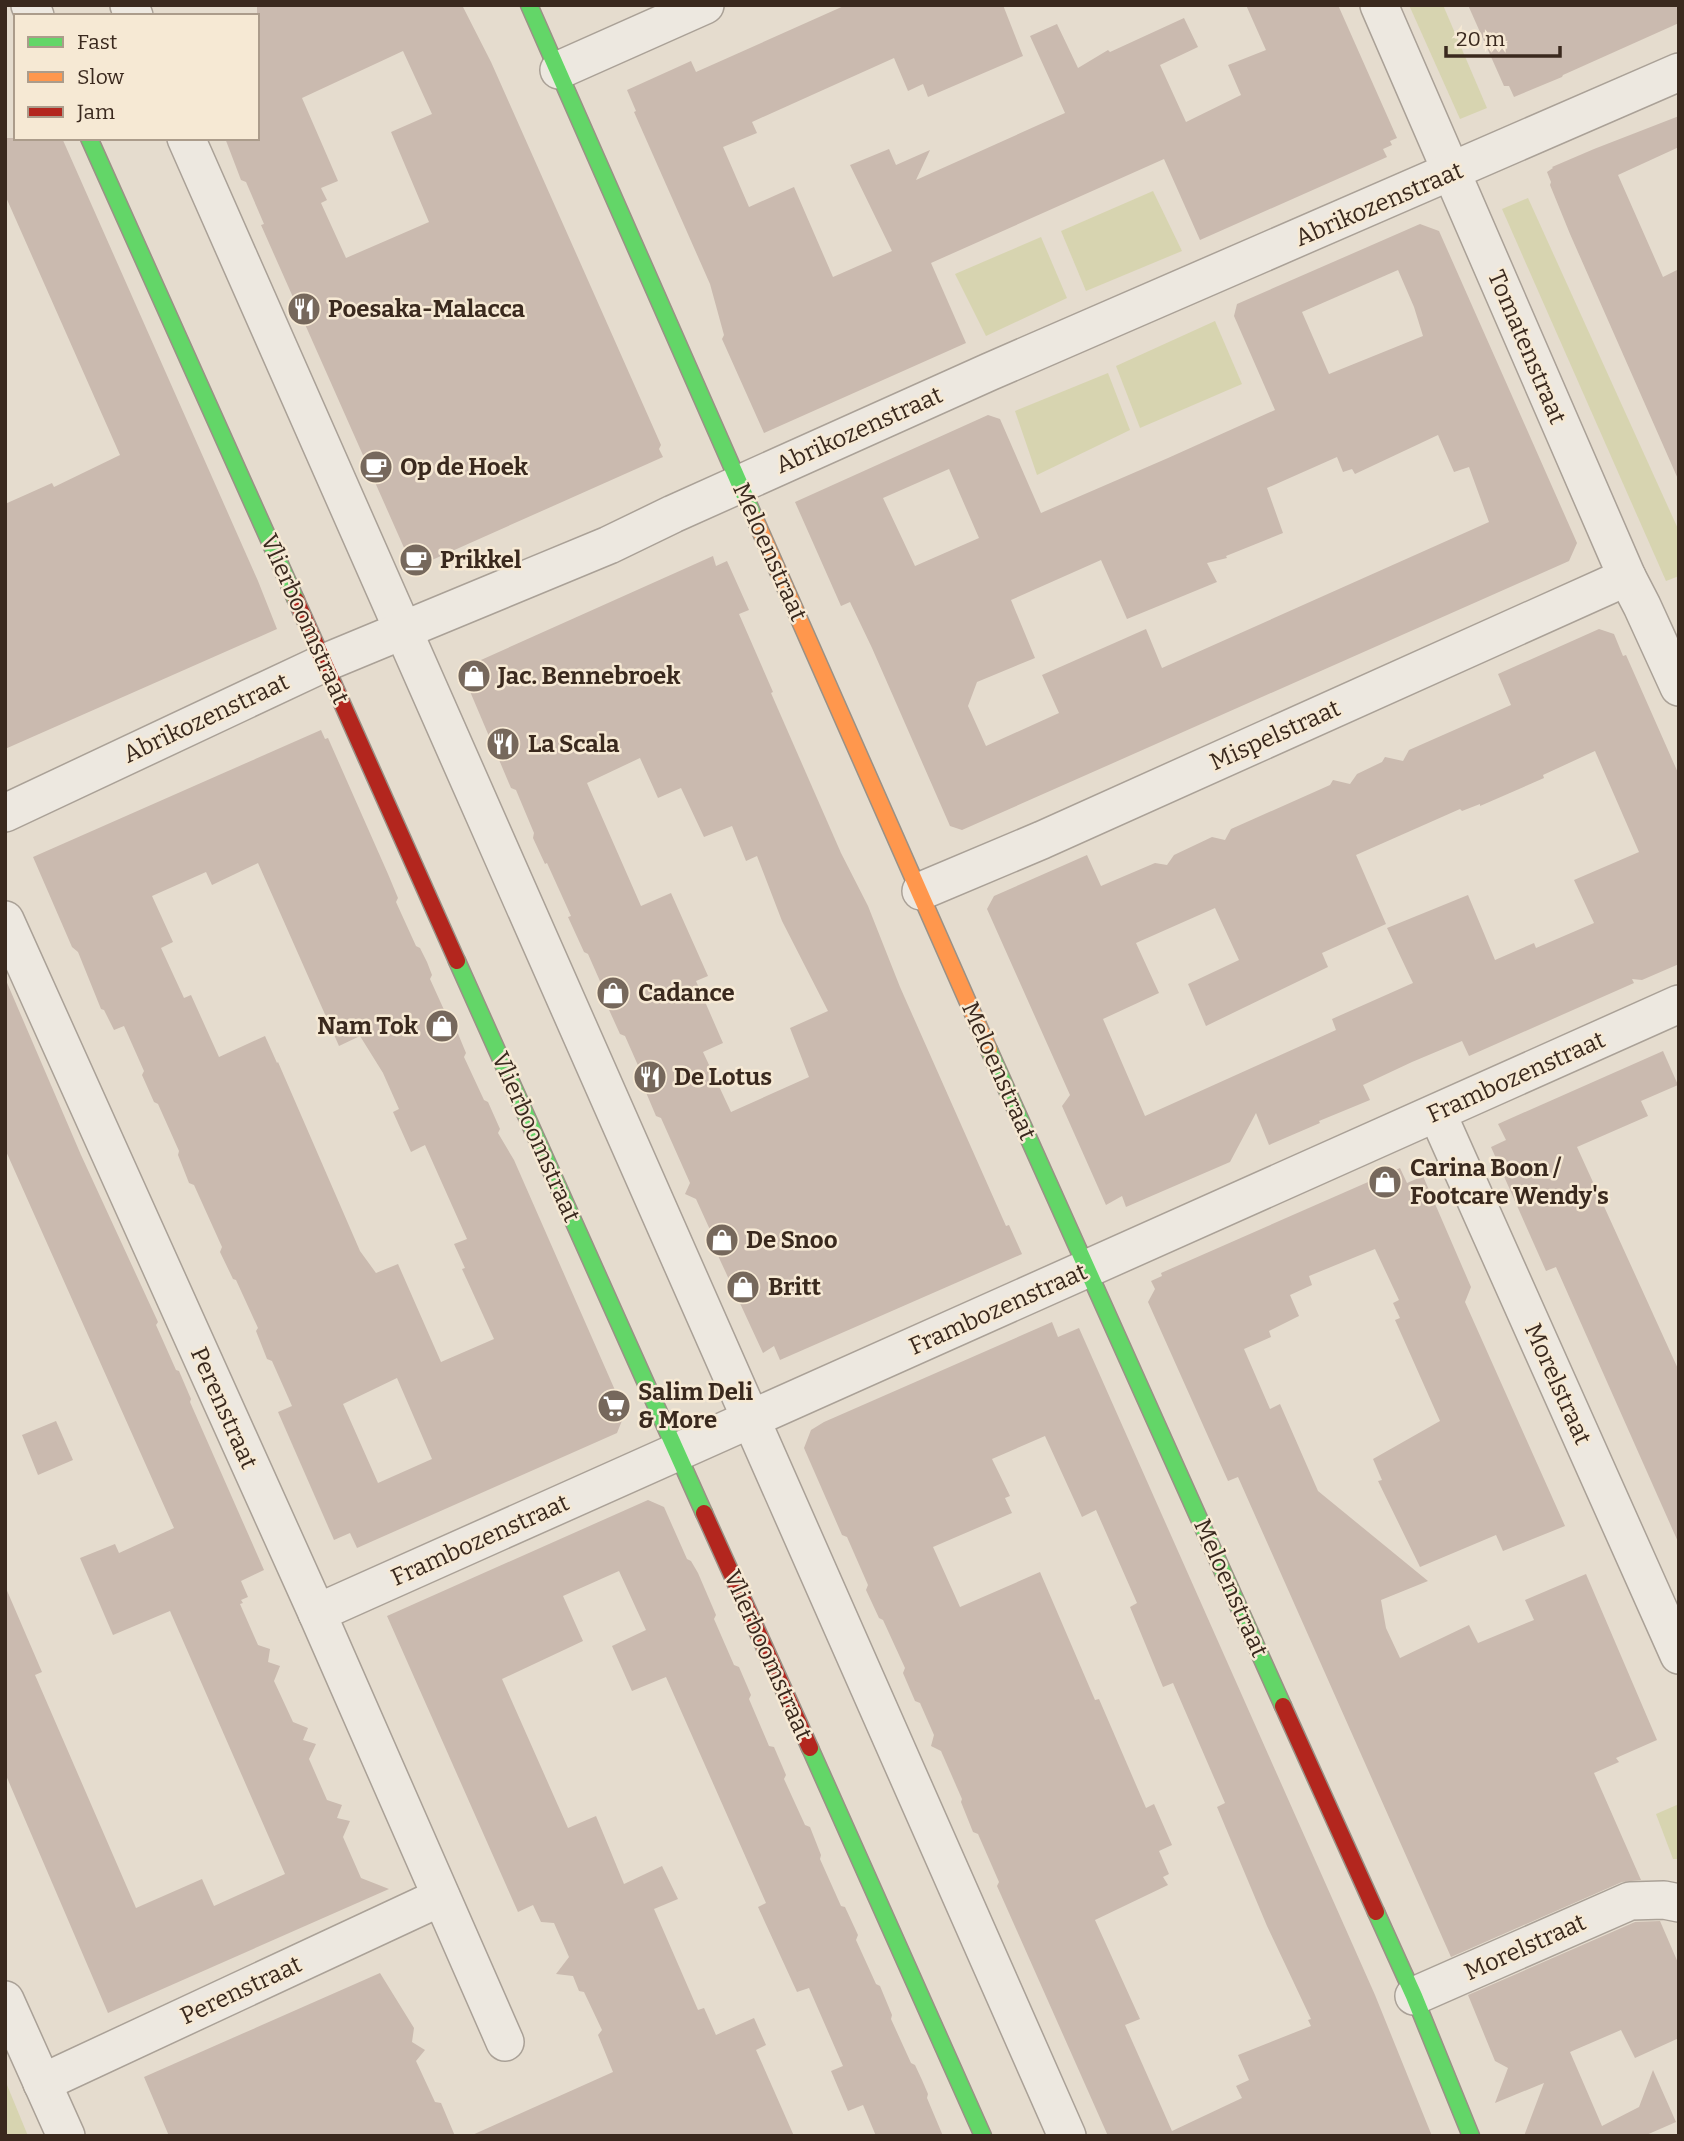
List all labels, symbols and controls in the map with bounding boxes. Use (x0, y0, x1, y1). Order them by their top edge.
legend (14, 14, 259, 140)
scale bar (1446, 14, 1560, 58)
text: 20 m (1456, 26, 1505, 52)
text: Fast (77, 29, 118, 55)
text: Slow (77, 64, 124, 90)
text: Jam (76, 99, 115, 125)
street label: Abrikozenstraat (1291, 156, 1467, 252)
street label: Tomatenstraat (1482, 266, 1572, 428)
restaurant icon: Poesaka-Malacca (285, 290, 323, 328)
place label: Poesaka-Malacca (328, 295, 525, 323)
street label: Abrikozenstraat (771, 381, 947, 479)
cafe icon: Op de Hoek (357, 448, 395, 486)
place label: Op de Hoek (400, 453, 529, 481)
street label: Meloenstraat (727, 479, 813, 626)
street label: Vlierboomstraat (255, 530, 355, 709)
cafe icon: Prikkel (397, 541, 435, 579)
place label: Prikkel (440, 546, 522, 574)
shop icon: Jac. Bennebroek (455, 657, 493, 695)
place label: Jac. Bennebroek (496, 662, 681, 690)
street label: Abrikozenstraat (119, 667, 293, 769)
street label: Mispelstraat (1206, 694, 1345, 776)
restaurant icon: La Scala (484, 725, 522, 763)
place label: La Scala (528, 730, 620, 758)
shop icon: Cadance (594, 974, 632, 1012)
place label: Cadance (638, 979, 735, 1007)
street label: Meloenstraat (956, 998, 1042, 1145)
shop icon: Nam Tok (423, 1007, 461, 1045)
place label: Nam Tok (317, 1012, 419, 1040)
street label: Frambozenstraat (1423, 1025, 1609, 1129)
street label: Vlierboomstraat (486, 1048, 586, 1227)
restaurant icon: De Lotus (631, 1058, 669, 1096)
place label: De Lotus (674, 1063, 772, 1091)
place label: Carina Boon / Footcare Wendy's (1410, 1154, 1609, 1210)
shop icon: Carina Boon / Footcare Wendy's (1366, 1163, 1404, 1201)
shop icon: De Snoo (703, 1221, 741, 1259)
place label: De Snoo (746, 1226, 838, 1254)
street label: Frambozenstraat (905, 1257, 1091, 1361)
shop icon: Britt (724, 1268, 762, 1306)
place label: Britt (768, 1273, 821, 1301)
street label: Morelstraat (1519, 1319, 1597, 1449)
street label: Perenstraat (185, 1343, 263, 1474)
place label: Salim Deli & More (638, 1378, 753, 1434)
supermarket icon: Salim Deli & More (595, 1387, 633, 1425)
street label: Frambozenstraat (387, 1488, 573, 1592)
street label: Meloenstraat (1188, 1515, 1274, 1662)
street label: Vlierboomstraat (718, 1566, 818, 1745)
street label: Morelstraat (1460, 1908, 1590, 1986)
street label: Perenstraat (176, 1950, 306, 2030)

